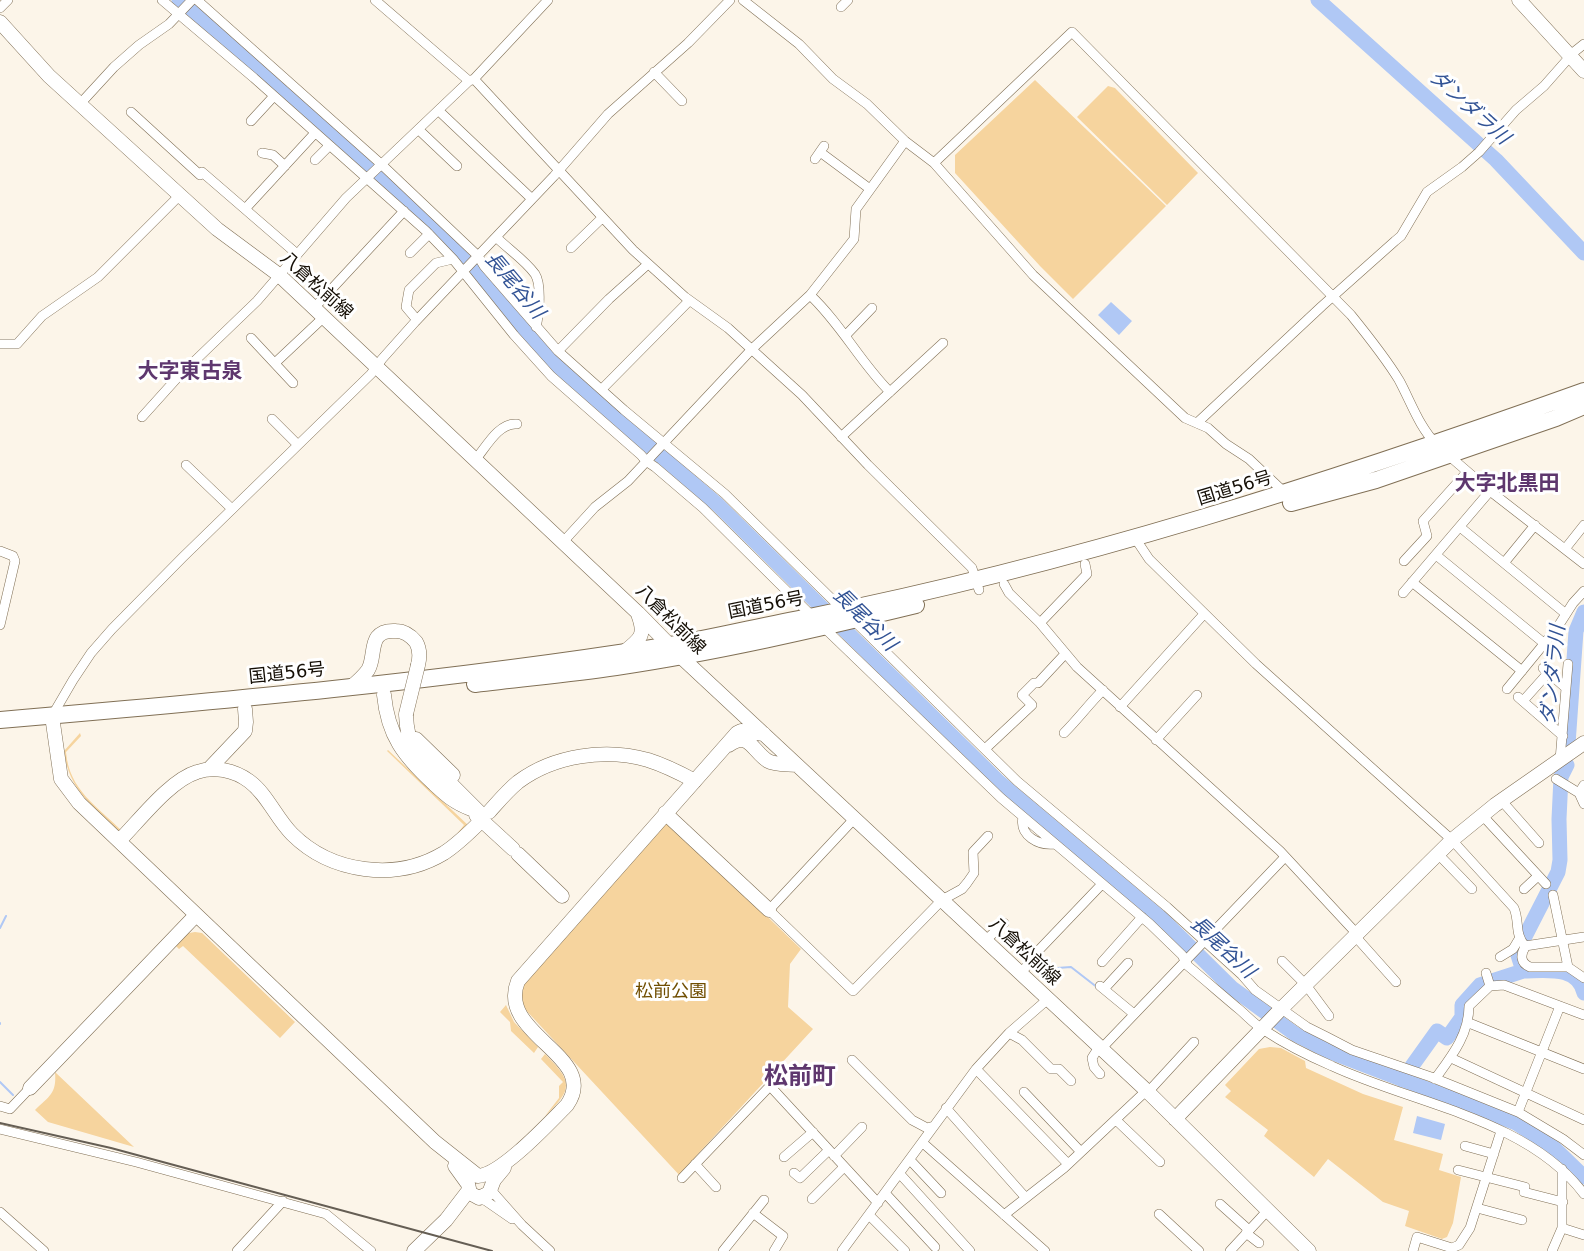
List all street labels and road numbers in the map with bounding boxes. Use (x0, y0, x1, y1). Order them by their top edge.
street label: 八倉松前線 (275, 248, 357, 324)
street label: 国道56号 (1195, 467, 1275, 511)
street label: 八倉松前線 (631, 581, 709, 659)
street label: 国道56号 (726, 588, 806, 624)
street label: 国道56号 (248, 659, 326, 689)
street label: 八倉松前線 (984, 913, 1064, 991)

